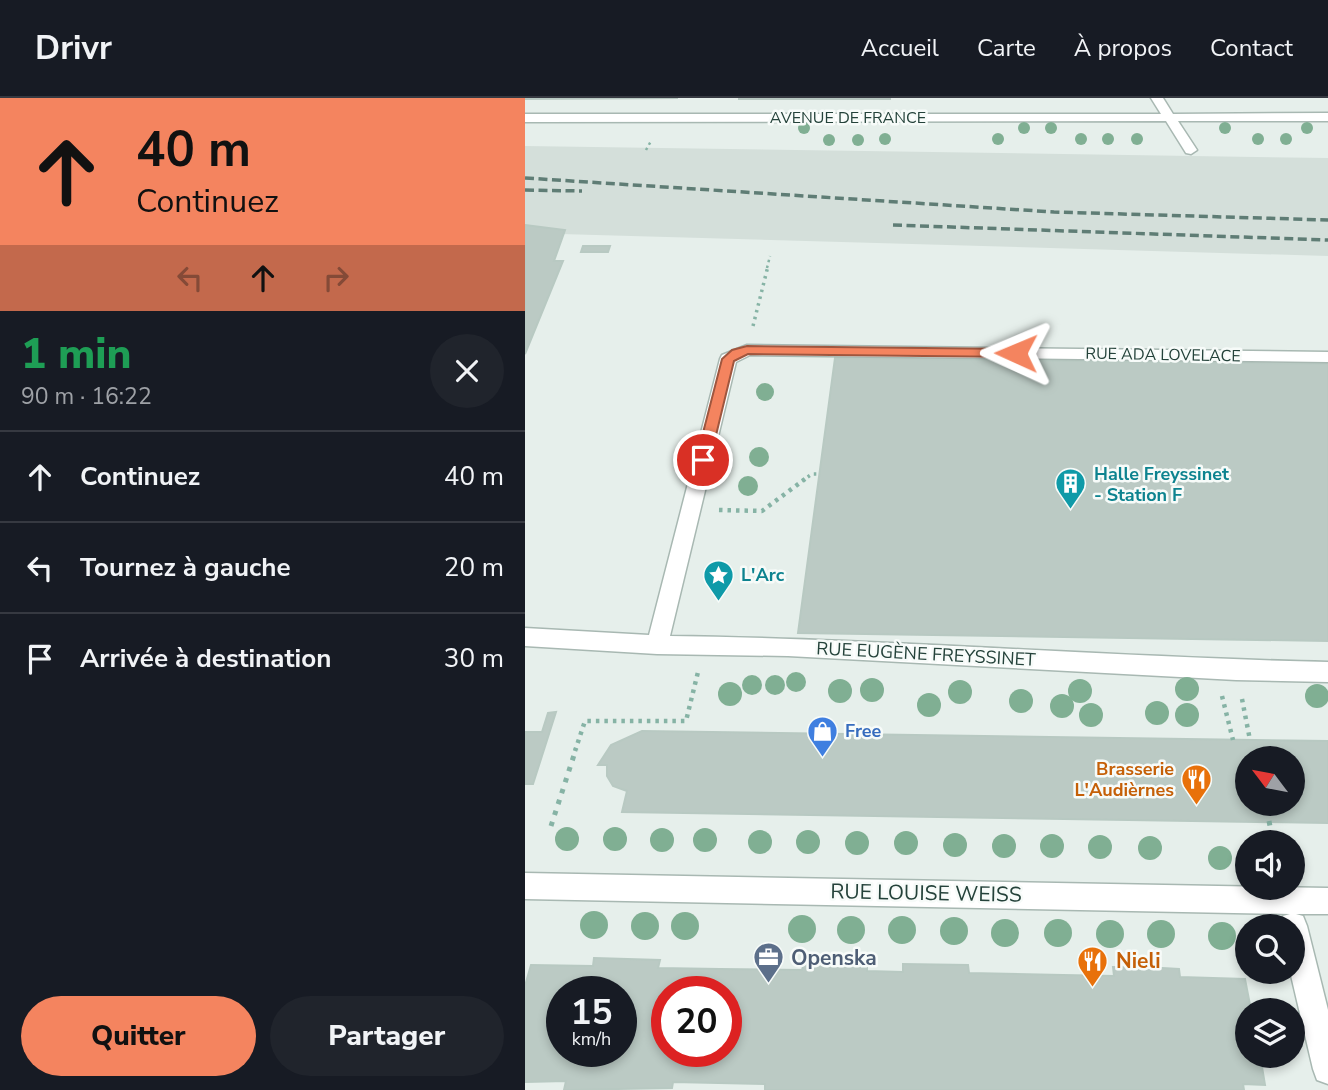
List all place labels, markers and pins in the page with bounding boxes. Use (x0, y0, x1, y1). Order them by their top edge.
pin (673, 430, 733, 490)
place label: Halle Freyssinet - Station F (1094, 462, 1229, 507)
building icon: Halle Freyssinet - Station F (1054, 467, 1088, 511)
place icon: L'Arc (701, 558, 735, 602)
place label: L'Arc (741, 563, 785, 587)
shop icon: Free (805, 714, 839, 758)
place label: Free (845, 719, 882, 743)
place label: Brasserie L'Audièrnes (1074, 757, 1174, 802)
restaurant icon: Brasserie L'Audièrnes (1180, 762, 1214, 806)
office icon: Openska (751, 941, 785, 985)
place label: Openska (791, 944, 877, 972)
restaurant icon: Nieli (1076, 944, 1110, 988)
place label: Nieli (1116, 947, 1161, 975)

